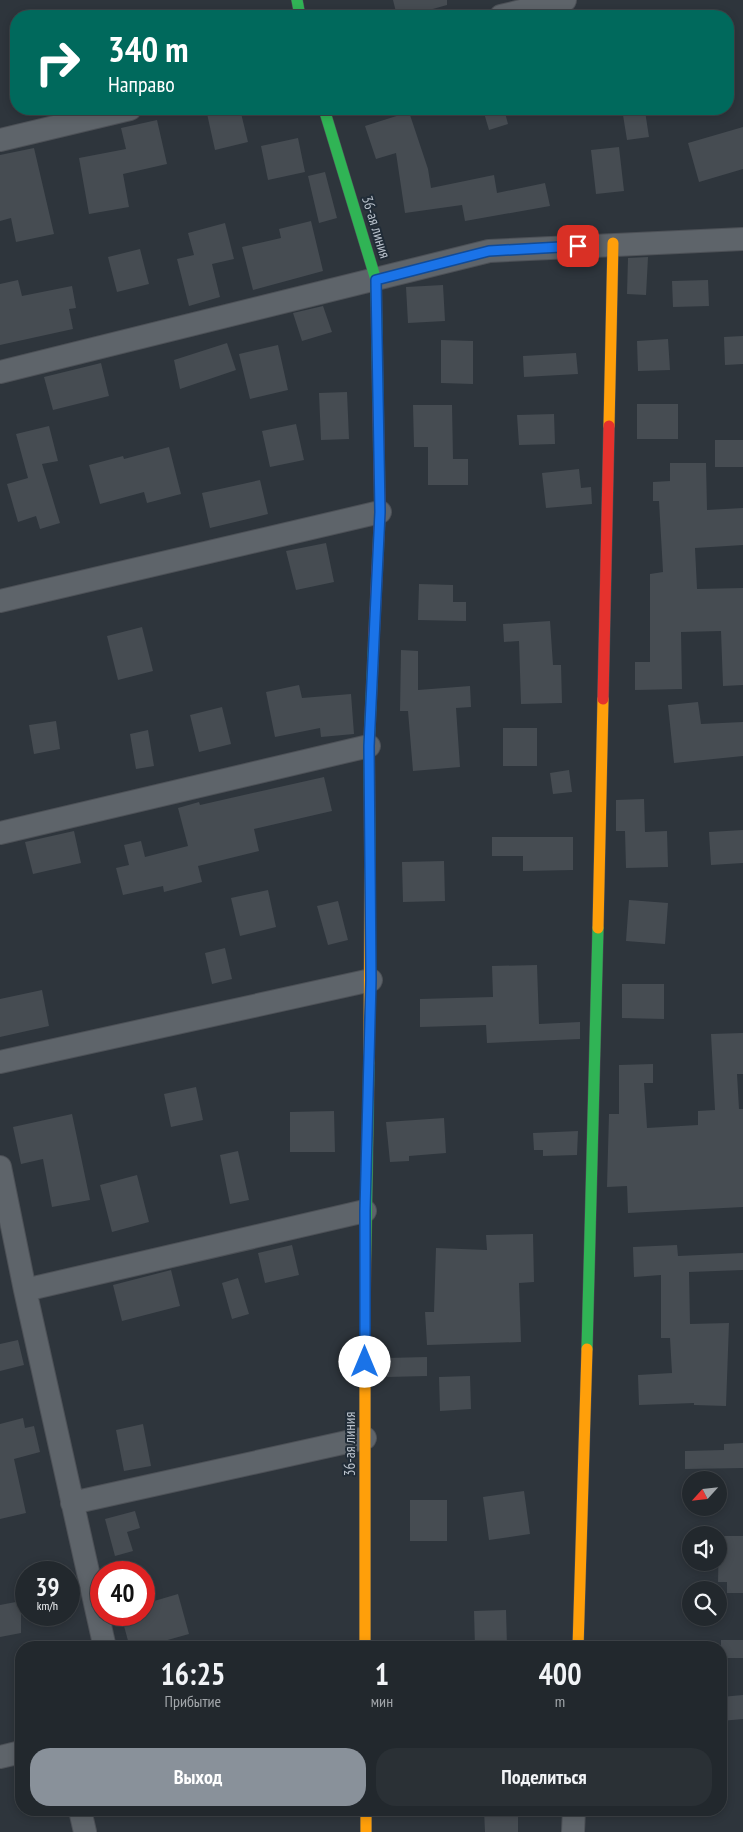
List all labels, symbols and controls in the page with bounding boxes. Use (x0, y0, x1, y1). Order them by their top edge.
text: 340 m (108, 26, 189, 72)
icon: right (25, 30, 90, 95)
text: Направо (108, 70, 175, 98)
street label: 36-ая линия (358, 193, 395, 261)
pin (557, 225, 599, 267)
icon: arrive (564, 232, 592, 260)
position arrow (338, 1335, 390, 1387)
street label: 36-ая линия (340, 1412, 359, 1476)
north arrow (682, 1471, 728, 1516)
map controls (682, 1471, 727, 1626)
button: sound (682, 1526, 727, 1571)
speed limit sign: 40 (90, 1561, 155, 1626)
text: 39 (36, 1571, 59, 1603)
button: search (682, 1581, 727, 1626)
text: km/h (37, 1598, 58, 1613)
text: 16:25 (160, 1654, 225, 1693)
text: 1 (375, 1654, 389, 1693)
text: 400 (539, 1654, 582, 1693)
text: Прибытие (165, 1691, 221, 1711)
text: мин (371, 1691, 393, 1711)
text: m (555, 1691, 565, 1711)
button: Выход (30, 1748, 366, 1806)
button: Поделиться (376, 1748, 712, 1806)

